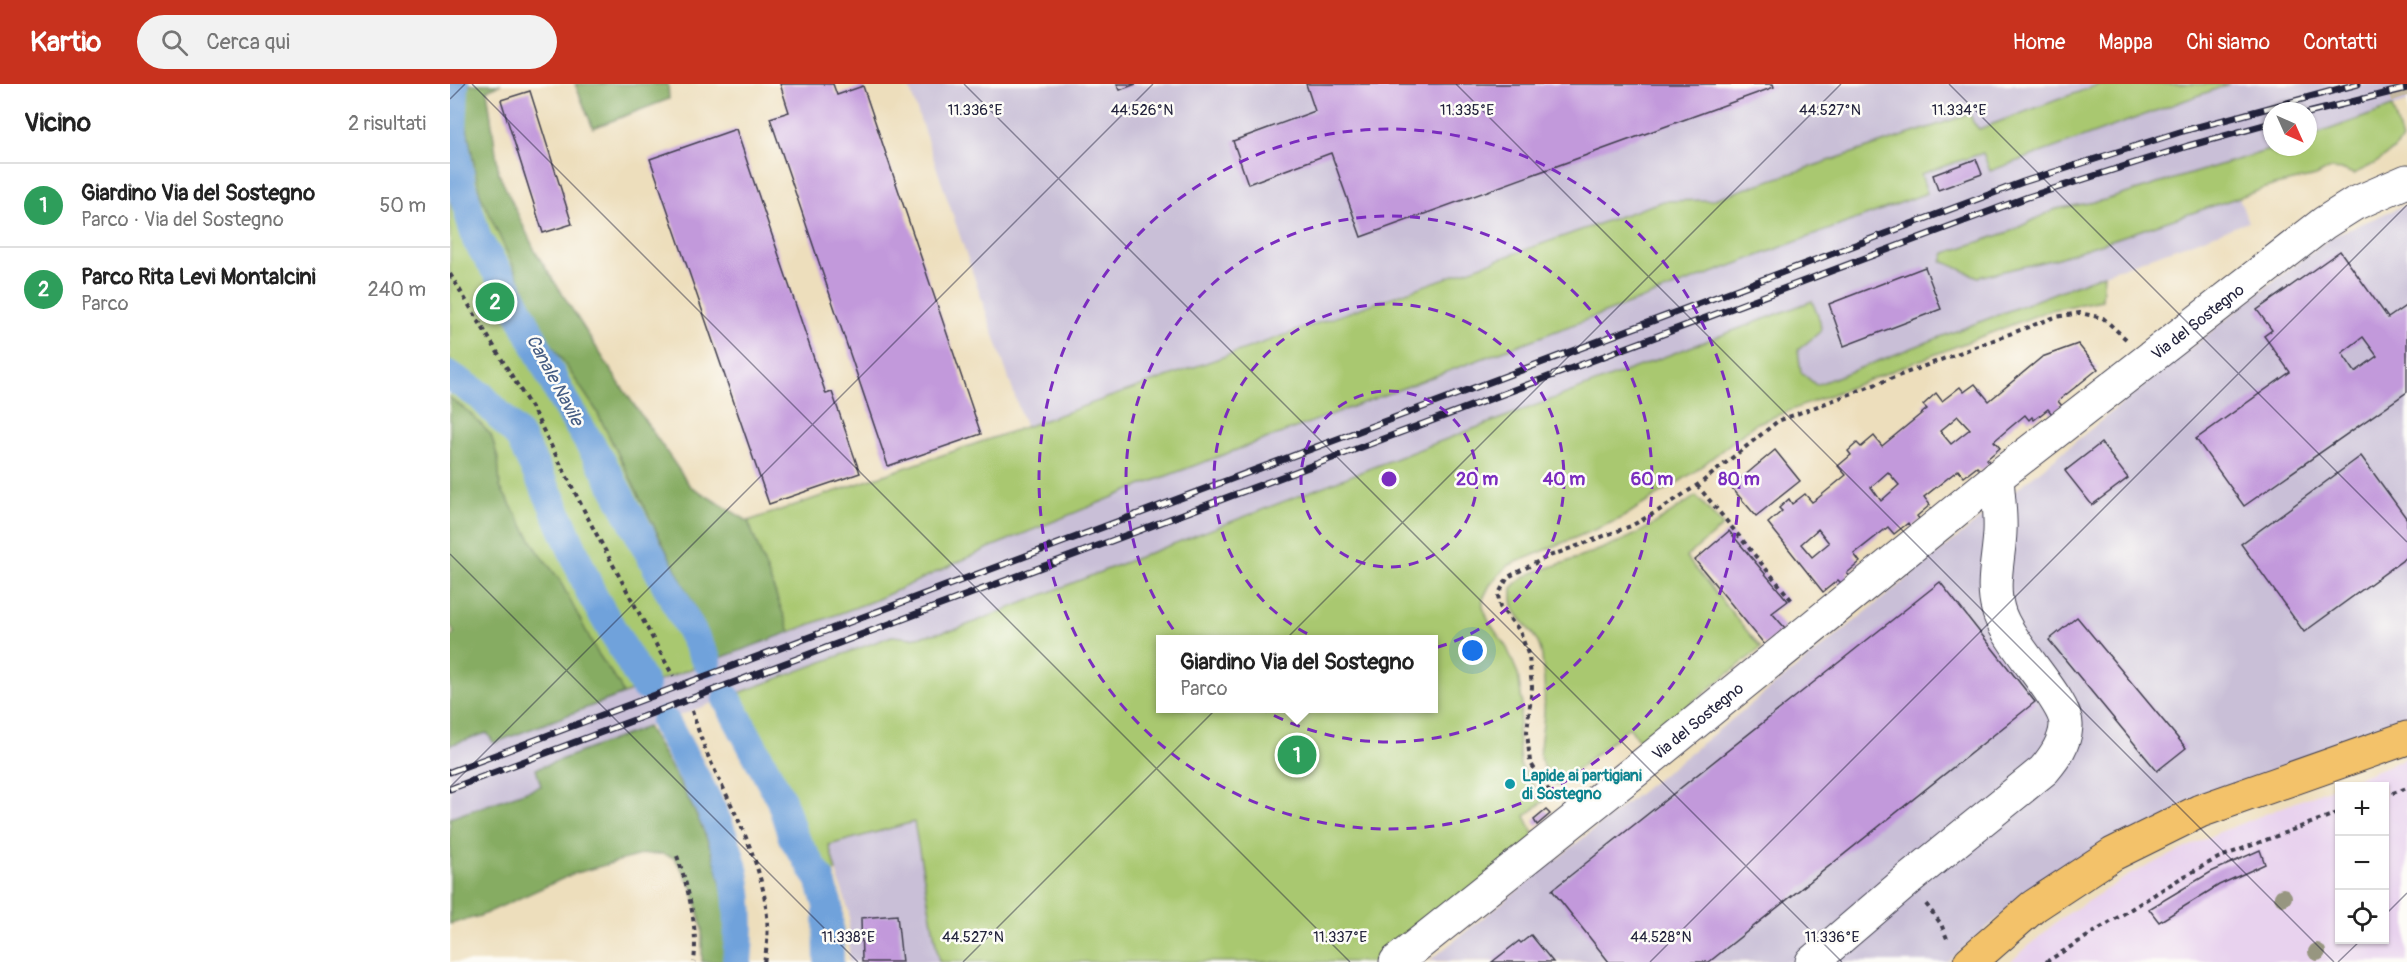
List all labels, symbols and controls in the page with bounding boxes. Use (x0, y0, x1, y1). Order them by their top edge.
search box (137, 15, 557, 69)
text: Kartio (30, 25, 101, 60)
icon: search (158, 26, 191, 59)
text: Cerca qui (206, 28, 290, 56)
text: Home (2012, 29, 2065, 56)
text: Mappa (2098, 29, 2153, 56)
text: Chi siamo (2186, 29, 2270, 56)
text: Contatti (2303, 29, 2377, 56)
text: 11.336°E (948, 101, 1003, 120)
text: 44.526°N (1111, 101, 1173, 120)
text: 11.335°E (1440, 101, 1494, 120)
text: 44.527°N (1799, 101, 1861, 120)
text: 11.334°E (1932, 101, 1987, 120)
north arrow (2263, 102, 2317, 156)
text: Vicino (24, 107, 91, 139)
text: 2 risultati (348, 111, 426, 136)
text: Giardino Via del Sostegno (81, 179, 315, 207)
text: 1 (40, 193, 47, 218)
text: 50 m (379, 193, 426, 218)
text: Parco · Via del Sostegno (81, 207, 284, 232)
text: Parco Rita Levi Montalcini (81, 263, 316, 291)
text: 2 (38, 277, 49, 302)
text: 240 m (367, 277, 426, 302)
pin: 2 (476, 280, 514, 324)
street label: Via del Sostegno (2148, 280, 2249, 364)
text: Parco (81, 291, 129, 316)
water label: Canale Navile (521, 331, 589, 431)
text: 20 m (1456, 468, 1498, 491)
text: 40 m (1543, 468, 1585, 491)
text: 60 m (1631, 468, 1673, 491)
text: 80 m (1718, 468, 1760, 491)
centre of rings (1379, 469, 1399, 489)
popup (1156, 635, 1438, 713)
your location (1458, 636, 1487, 665)
text: Giardino Via del Sostegno (1180, 648, 1414, 676)
text: Parco (1180, 676, 1228, 701)
street label: Via del Sostegno (1648, 678, 1748, 765)
pin: 1 (1278, 732, 1316, 778)
place label: Lapide ai partigiani di Sostegno (1522, 766, 1642, 804)
marker: Lapide ai partigiani di Sostegno (1503, 777, 1517, 791)
map controls (2335, 782, 2389, 944)
button: + (2335, 782, 2389, 836)
button: − (2335, 836, 2389, 890)
button: locate (2335, 890, 2389, 944)
text: 11.338°E (821, 928, 875, 947)
text: 44.527°N (942, 928, 1004, 947)
text: 11.337°E (1313, 928, 1367, 947)
text: 44.528°N (1630, 928, 1692, 947)
text: 11.336°E (1805, 928, 1860, 947)

